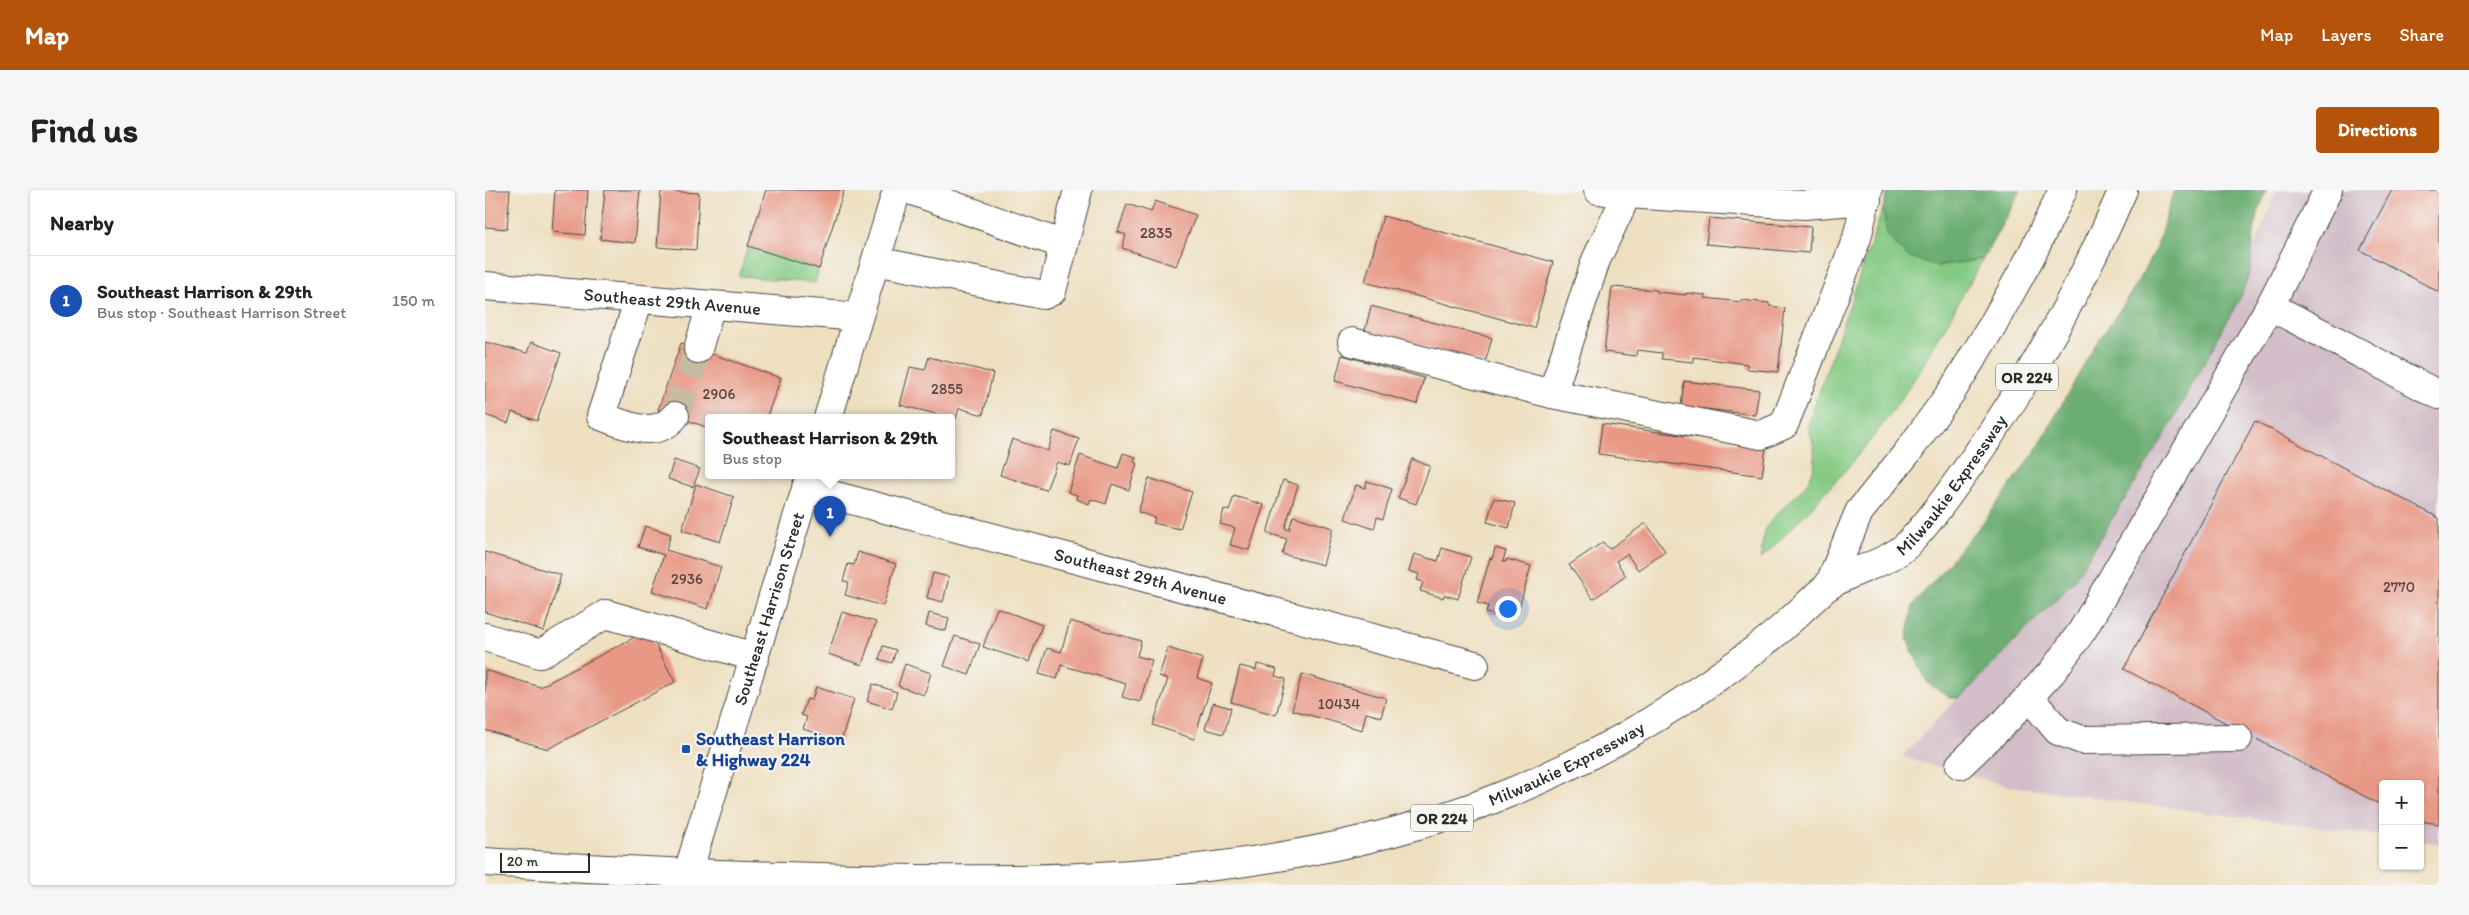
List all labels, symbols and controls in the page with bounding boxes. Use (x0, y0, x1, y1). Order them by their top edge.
text: Map (25, 21, 69, 50)
text: Map (2260, 24, 2293, 46)
text: Layers (2321, 24, 2371, 46)
text: Share (2399, 24, 2444, 46)
button: Directions (2316, 107, 2439, 153)
text: Find us (30, 109, 138, 151)
text: Nearby (50, 210, 114, 235)
house number: 2835 (1140, 224, 1172, 242)
text: Southeast Harrison & 29th (97, 280, 312, 303)
street label: Southeast 29th Avenue (583, 283, 762, 320)
text: 1 (62, 291, 70, 310)
text: 150 m (392, 291, 435, 310)
text: Bus stop · Southeast Harrison Street (97, 303, 346, 322)
road number: OR 224 (1996, 363, 2058, 390)
house number: 2855 (931, 380, 963, 398)
house number: 2906 (703, 385, 736, 403)
street label: Milwaukie Expressway (1892, 410, 2012, 560)
popup (705, 414, 955, 479)
text: Southeast Harrison & 29th (722, 426, 938, 449)
text: Bus stop (722, 449, 782, 468)
pin: 1 (814, 496, 846, 537)
street label: Southeast Harrison Street (729, 509, 809, 708)
street label: Southeast 29th Avenue (1052, 543, 1229, 610)
house number: 2936 (671, 570, 703, 588)
house number: 2770 (2383, 578, 2415, 596)
your location (1495, 596, 1521, 622)
house number: 10434 (1318, 695, 1360, 713)
street label: Milwaukie Expressway (1485, 716, 1649, 811)
place label: Southeast Harrison & Highway 224 (696, 728, 845, 771)
marker: Southeast Harrison & Highway 224 (680, 743, 692, 755)
map controls (2379, 780, 2424, 870)
button: + (2379, 780, 2424, 825)
road number: OR 224 (1411, 804, 1473, 831)
button: − (2379, 825, 2424, 870)
scale bar (500, 850, 590, 873)
text: 20 m (507, 853, 538, 870)

